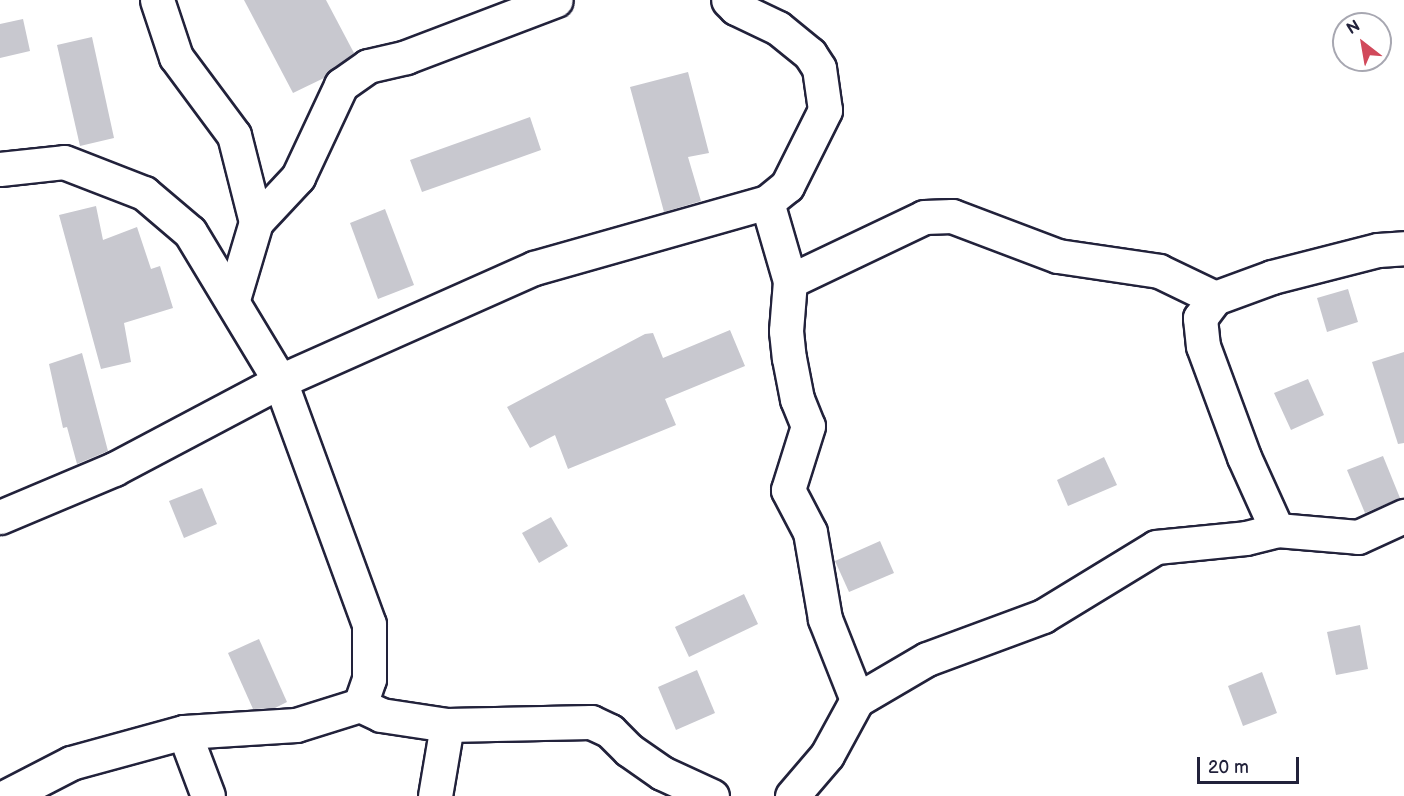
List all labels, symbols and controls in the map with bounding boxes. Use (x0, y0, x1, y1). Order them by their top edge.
north arrow (1332, 12, 1392, 72)
text: N (1343, 17, 1364, 39)
scale bar (1200, 745, 1302, 783)
text: 20 m (1208, 757, 1249, 778)

